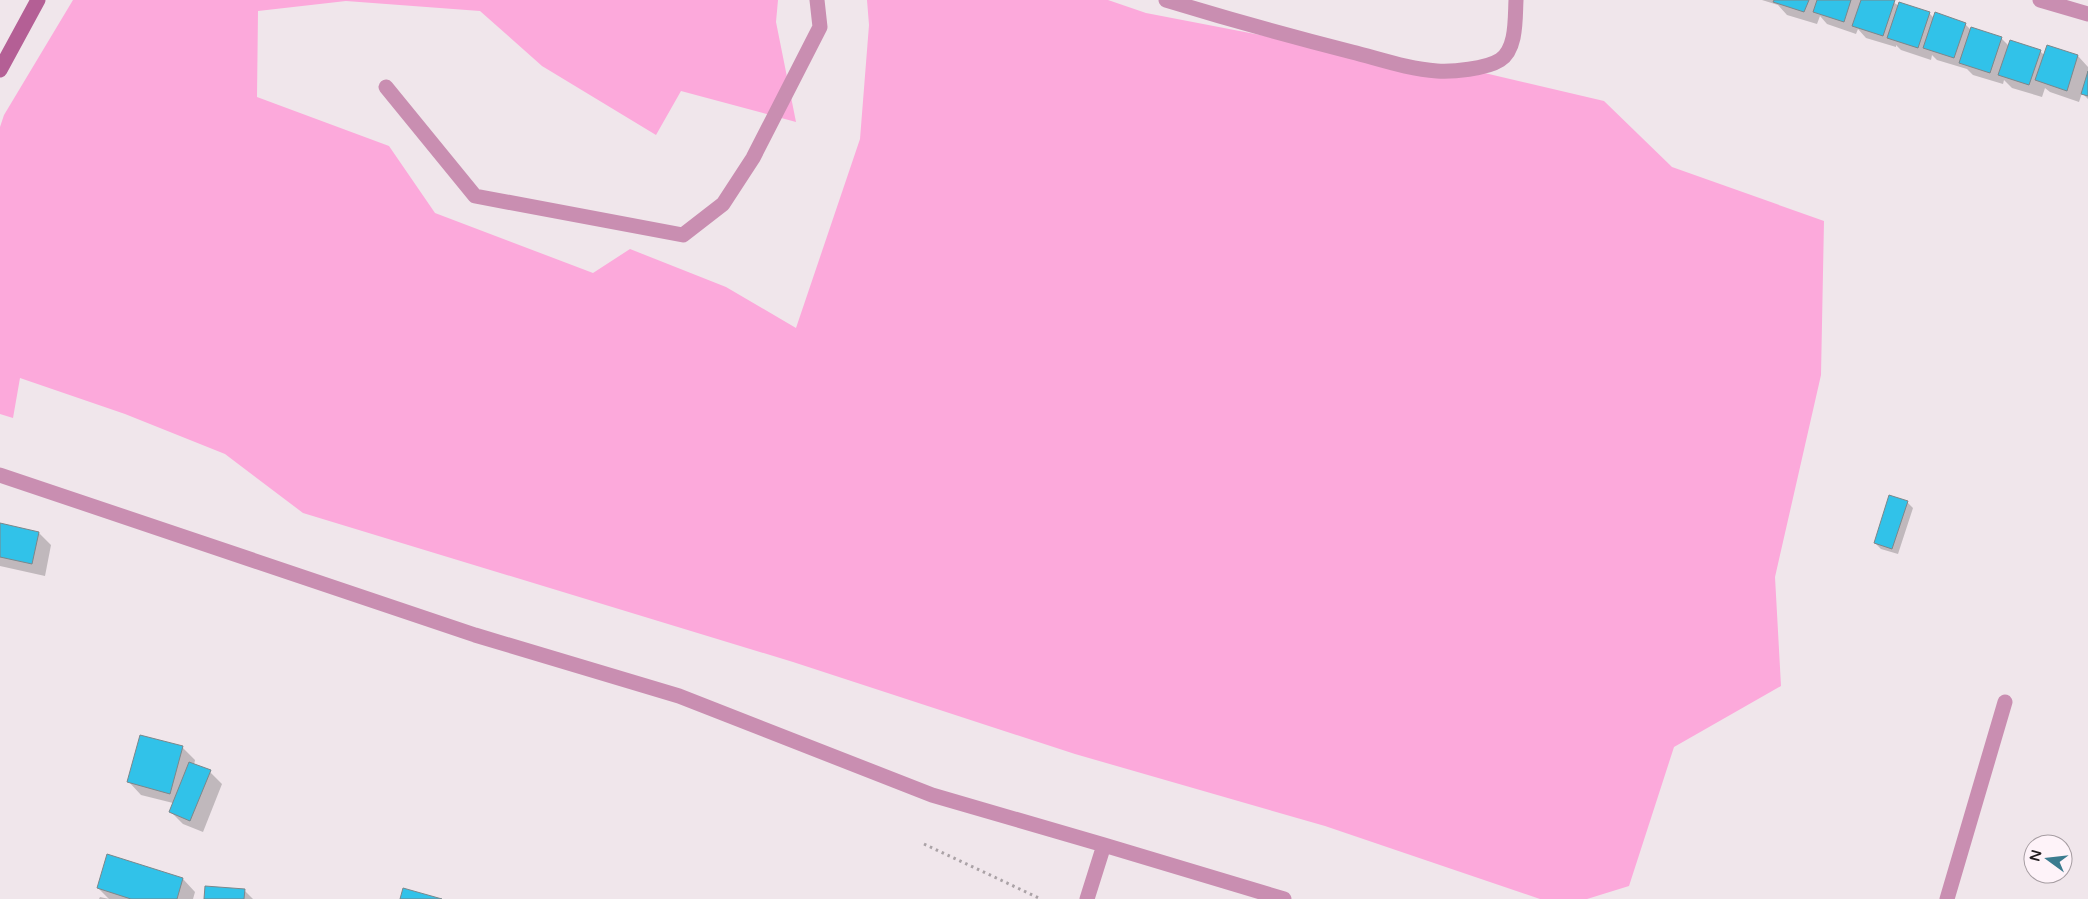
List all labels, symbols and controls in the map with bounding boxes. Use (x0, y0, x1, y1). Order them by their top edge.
north arrow (2023, 834, 2073, 884)
text: N (2026, 848, 2046, 863)

